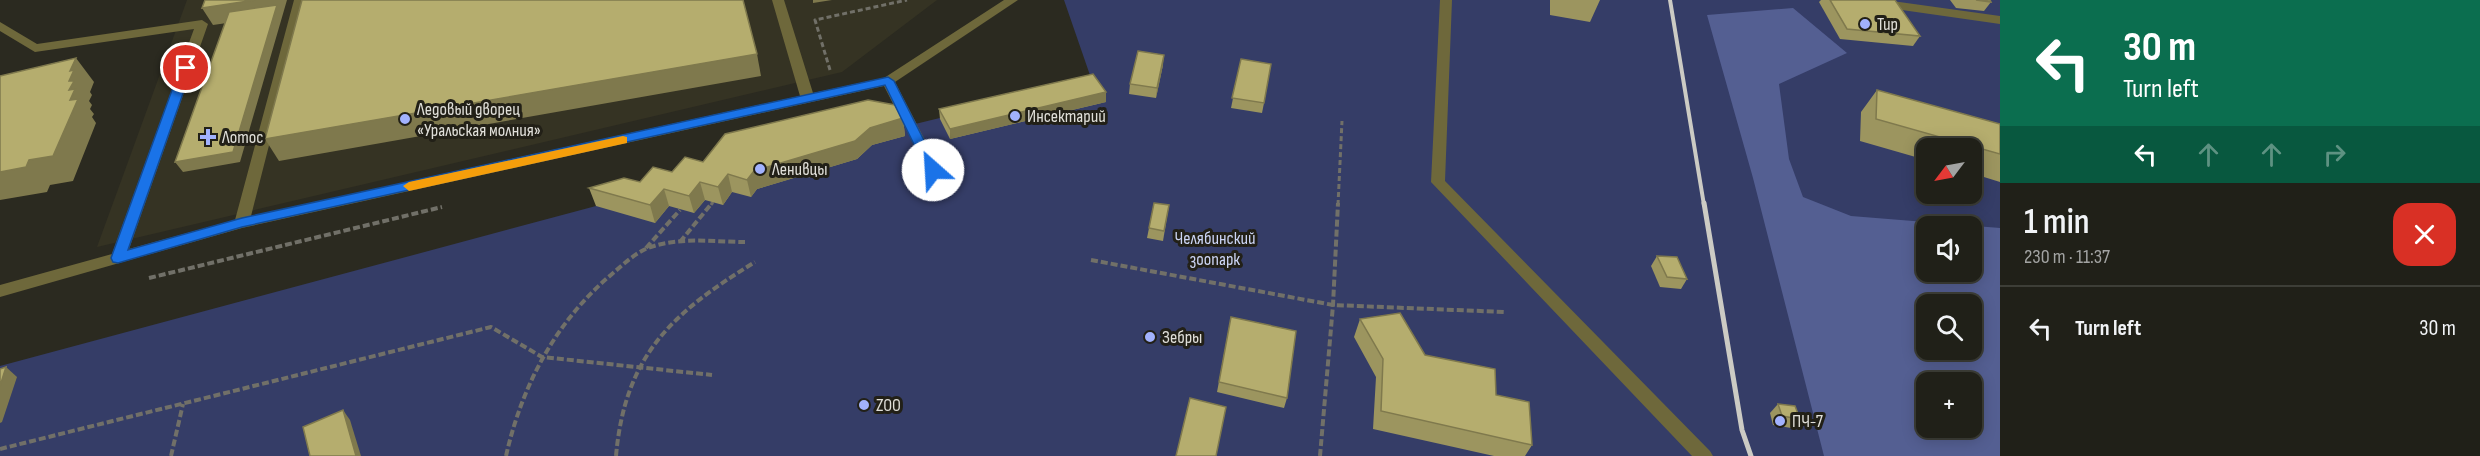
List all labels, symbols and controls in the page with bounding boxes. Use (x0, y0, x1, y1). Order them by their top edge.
place label: Тир (1877, 14, 1898, 35)
marker: Тир (1858, 17, 1872, 31)
text: 30 m (2123, 22, 2196, 73)
icon: left (2024, 24, 2102, 102)
pin (160, 42, 211, 93)
icon: arrive (169, 51, 202, 84)
text: Turn left (2123, 73, 2199, 105)
place label: Ледовый дворец «Уральская молния» (416, 99, 541, 141)
place label: Инсектарий (1027, 106, 1106, 127)
marker: Инсектарий (1008, 109, 1022, 123)
marker: Ледовый дворец «Уральская молния» (398, 112, 412, 126)
place label: Лотос (221, 127, 264, 148)
marker: Лотос (199, 128, 217, 146)
position arrow (901, 138, 965, 202)
north arrow (1916, 138, 1982, 204)
map controls (1916, 138, 1982, 438)
icon: left (2129, 138, 2162, 171)
icon: ahead (2192, 138, 2225, 171)
icon: ahead (2255, 138, 2288, 171)
icon: right (2318, 138, 2351, 171)
place label: Ленивцы (771, 159, 827, 180)
marker: Ленивцы (753, 162, 767, 176)
text: 1 min (2024, 201, 2089, 244)
button: close (2393, 203, 2456, 266)
button: sound (1916, 216, 1982, 282)
park label: Челябинский зоопарк (1175, 228, 1255, 270)
text: 230 m · 11:37 (2024, 245, 2110, 269)
button: search (1916, 294, 1982, 360)
icon: left (2024, 312, 2057, 345)
text: Turn left (2075, 315, 2141, 342)
text: 30 m (2419, 315, 2456, 342)
place label: Зебры (1162, 327, 1202, 348)
marker: Зебры (1143, 330, 1157, 344)
button: + (1916, 372, 1982, 438)
place label: ZOO (876, 395, 901, 416)
marker: ZOO (857, 398, 871, 412)
place label: ПЧ-7 (1792, 411, 1824, 432)
marker: ПЧ-7 (1773, 414, 1787, 428)

